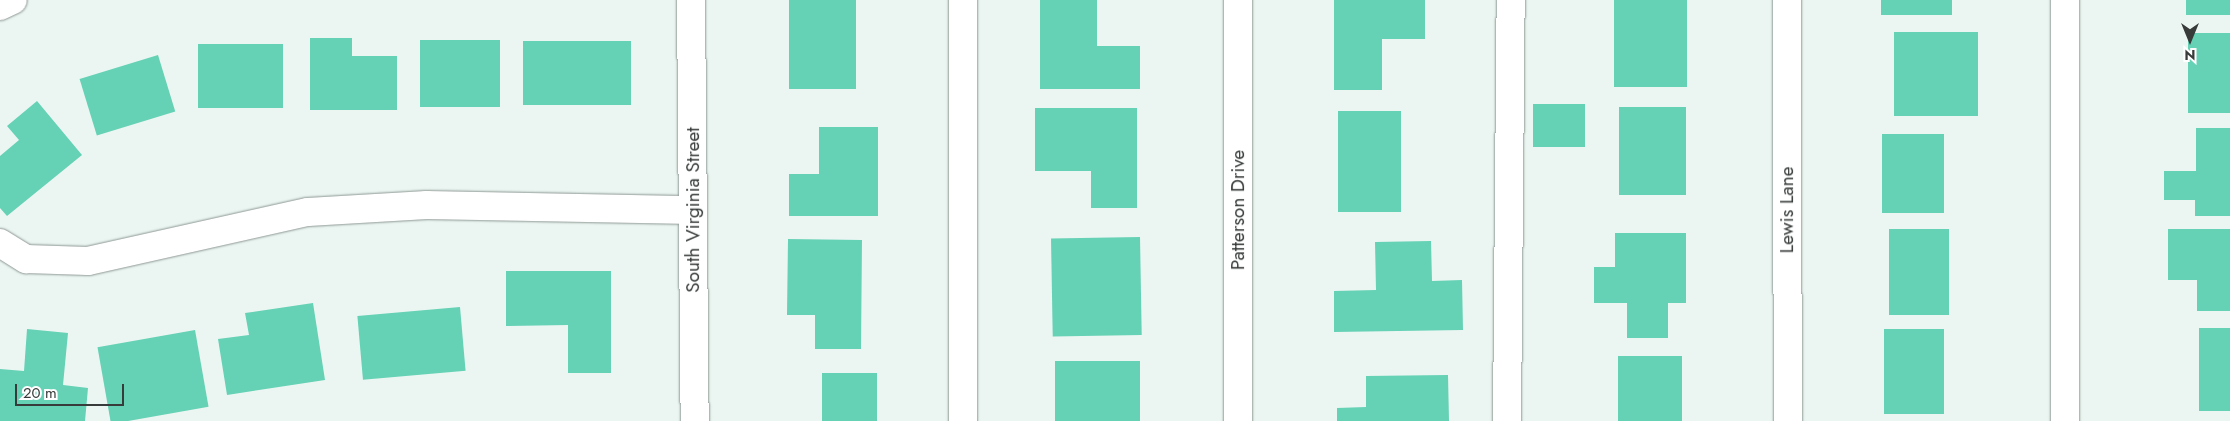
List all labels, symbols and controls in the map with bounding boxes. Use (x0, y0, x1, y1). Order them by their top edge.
north arrow (2165, 15, 2215, 65)
text: N (2184, 45, 2196, 65)
street label: South Virginia Street (682, 127, 704, 293)
street label: Patterson Drive (1227, 150, 1249, 270)
street label: Lewis Lane (1776, 167, 1798, 253)
scale bar (18, 374, 126, 406)
text: 20 m (23, 382, 57, 404)

